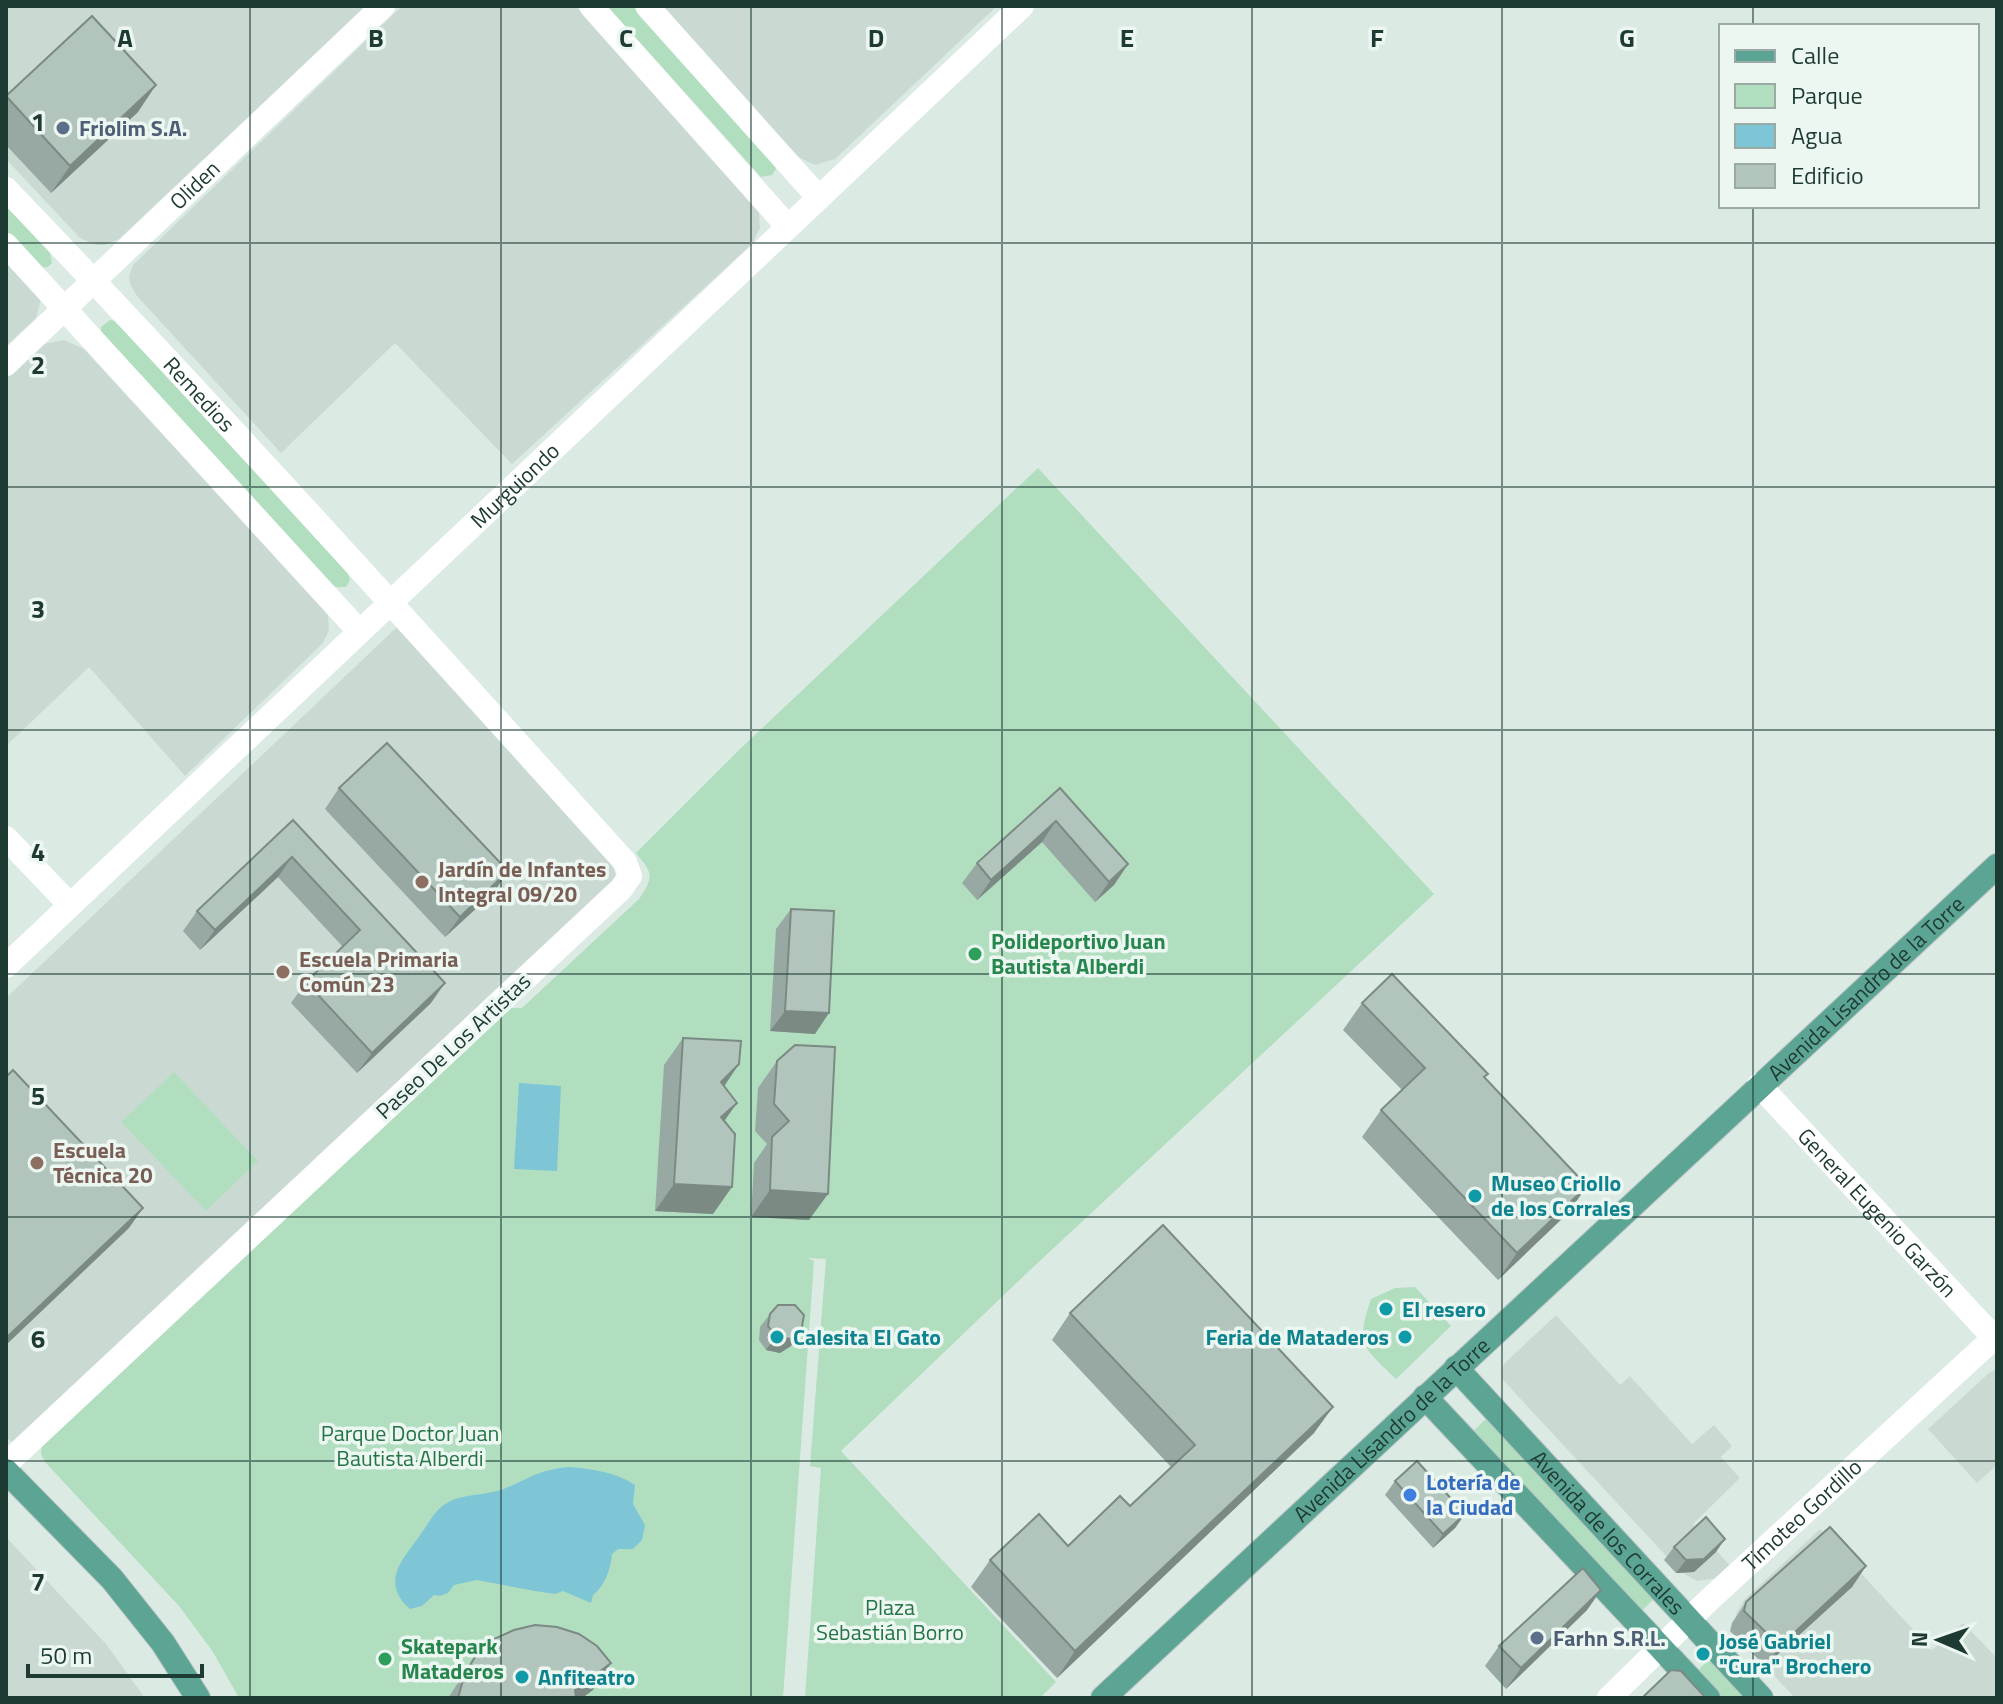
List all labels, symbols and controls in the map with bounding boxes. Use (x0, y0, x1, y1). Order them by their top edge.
text: A (117, 18, 133, 57)
text: B (368, 18, 384, 57)
text: C (619, 18, 633, 57)
text: D (868, 18, 884, 57)
text: E (1120, 18, 1134, 57)
text: F (1370, 18, 1384, 57)
text: G (1619, 18, 1635, 57)
legend (1719, 24, 1979, 208)
text: Calle (1791, 37, 1839, 73)
text: Parque (1791, 77, 1863, 113)
text: 1 (31, 102, 45, 141)
place label: Friolim S.A. (79, 111, 187, 145)
text: Agua (1791, 117, 1842, 153)
marker: Friolim S.A. (54, 119, 72, 137)
street label: Oliden (161, 152, 228, 218)
text: Edificio (1791, 157, 1864, 193)
text: 2 (31, 345, 45, 384)
street label: Remedios (155, 349, 243, 440)
street label: Murguiondo (462, 434, 567, 536)
text: 3 (31, 589, 45, 628)
text: 4 (31, 832, 45, 871)
place label: Jardín de Infantes Integral 09/20 (438, 852, 606, 911)
marker: Jardín de Infantes Integral 09/20 (413, 873, 431, 891)
street label: Avenida Lisandro de la Torre (1760, 888, 1972, 1089)
place label: Polideportivo Juan Bautista Alberdi (991, 924, 1166, 983)
place label: Escuela Primaria Común 23 (299, 942, 458, 1001)
marker: Polideportivo Juan Bautista Alberdi (966, 945, 984, 963)
marker: Escuela Primaria Común 23 (274, 963, 292, 981)
street label: Paseo De Los Artistas (368, 965, 538, 1127)
text: 5 (31, 1076, 45, 1115)
street label: General Eugenio Garzón (1790, 1120, 1965, 1305)
place label: Escuela Técnica 20 (53, 1133, 152, 1192)
marker: Escuela Técnica 20 (28, 1154, 46, 1172)
place label: Museo Criollo de los Corrales (1491, 1166, 1631, 1225)
marker: Museo Criollo de los Corrales (1466, 1187, 1484, 1205)
place label: El resero (1402, 1292, 1486, 1326)
marker: El resero (1377, 1300, 1395, 1318)
text: 6 (31, 1319, 45, 1358)
place label: Calesita El Gato (793, 1320, 941, 1354)
place label: Feria de Mataderos (1205, 1320, 1389, 1354)
marker: Calesita El Gato (768, 1328, 786, 1346)
marker: Feria de Mataderos (1396, 1328, 1414, 1346)
street label: Avenida Lisandro de la Torre (1285, 1329, 1498, 1530)
park label: Parque Doctor Juan Bautista Alberdi (321, 1416, 499, 1475)
street label: Avenida de los Corrales (1523, 1442, 1693, 1623)
street label: Timoteo Gordillo (1734, 1451, 1869, 1579)
place label: Lotería de la Ciudad (1426, 1465, 1521, 1524)
marker: Lotería de la Ciudad (1401, 1486, 1419, 1504)
text: 7 (31, 1562, 45, 1601)
park label: Plaza Sebastián Borro (816, 1590, 964, 1649)
north arrow (1899, 1600, 1979, 1680)
place label: Farhn S.R.L. (1553, 1621, 1666, 1655)
place label: José Gabriel "Cura" Brochero (1719, 1624, 1872, 1683)
scale bar (28, 1628, 202, 1678)
place label: Skatepark Mataderos (401, 1629, 504, 1688)
marker: Farhn S.R.L. (1528, 1629, 1546, 1647)
text: N (1902, 1631, 1936, 1648)
text: 50 m (40, 1637, 92, 1673)
marker: José Gabriel "Cura" Brochero (1694, 1645, 1712, 1663)
marker: Skatepark Mataderos (376, 1650, 394, 1668)
place label: Anfiteatro (538, 1660, 635, 1694)
marker: Anfiteatro (513, 1668, 531, 1686)

